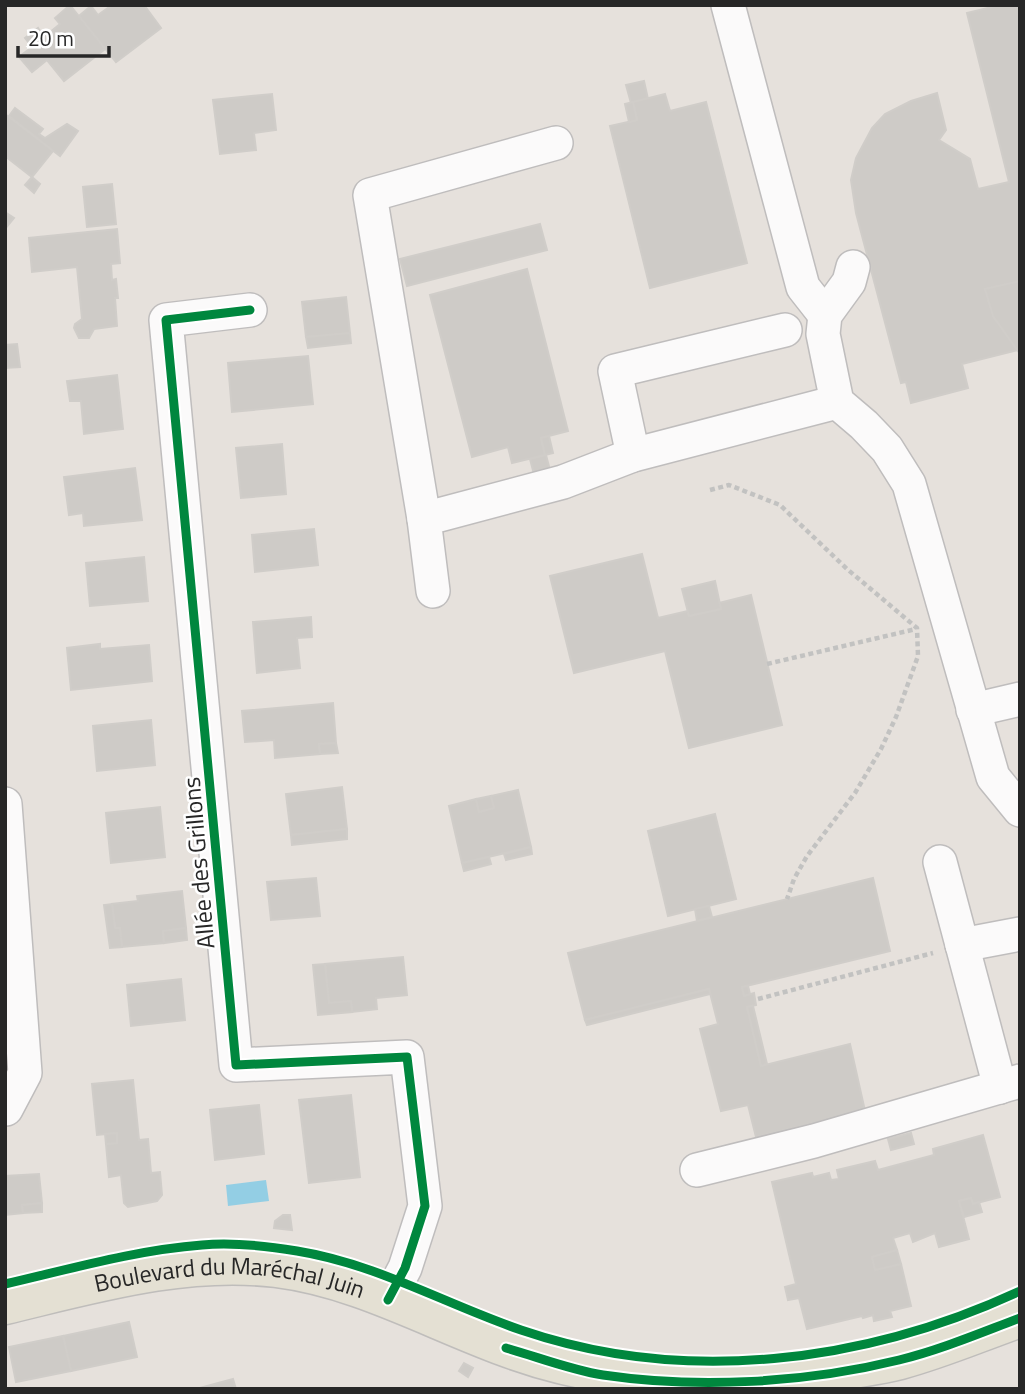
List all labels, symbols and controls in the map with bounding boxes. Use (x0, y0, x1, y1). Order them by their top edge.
scale bar (18, 14, 108, 58)
text: 20 m (28, 22, 74, 54)
street label: Allée des Grillons (173, 776, 223, 950)
street label: Boulevard du Maréchal Juin (90, 1247, 370, 1307)

